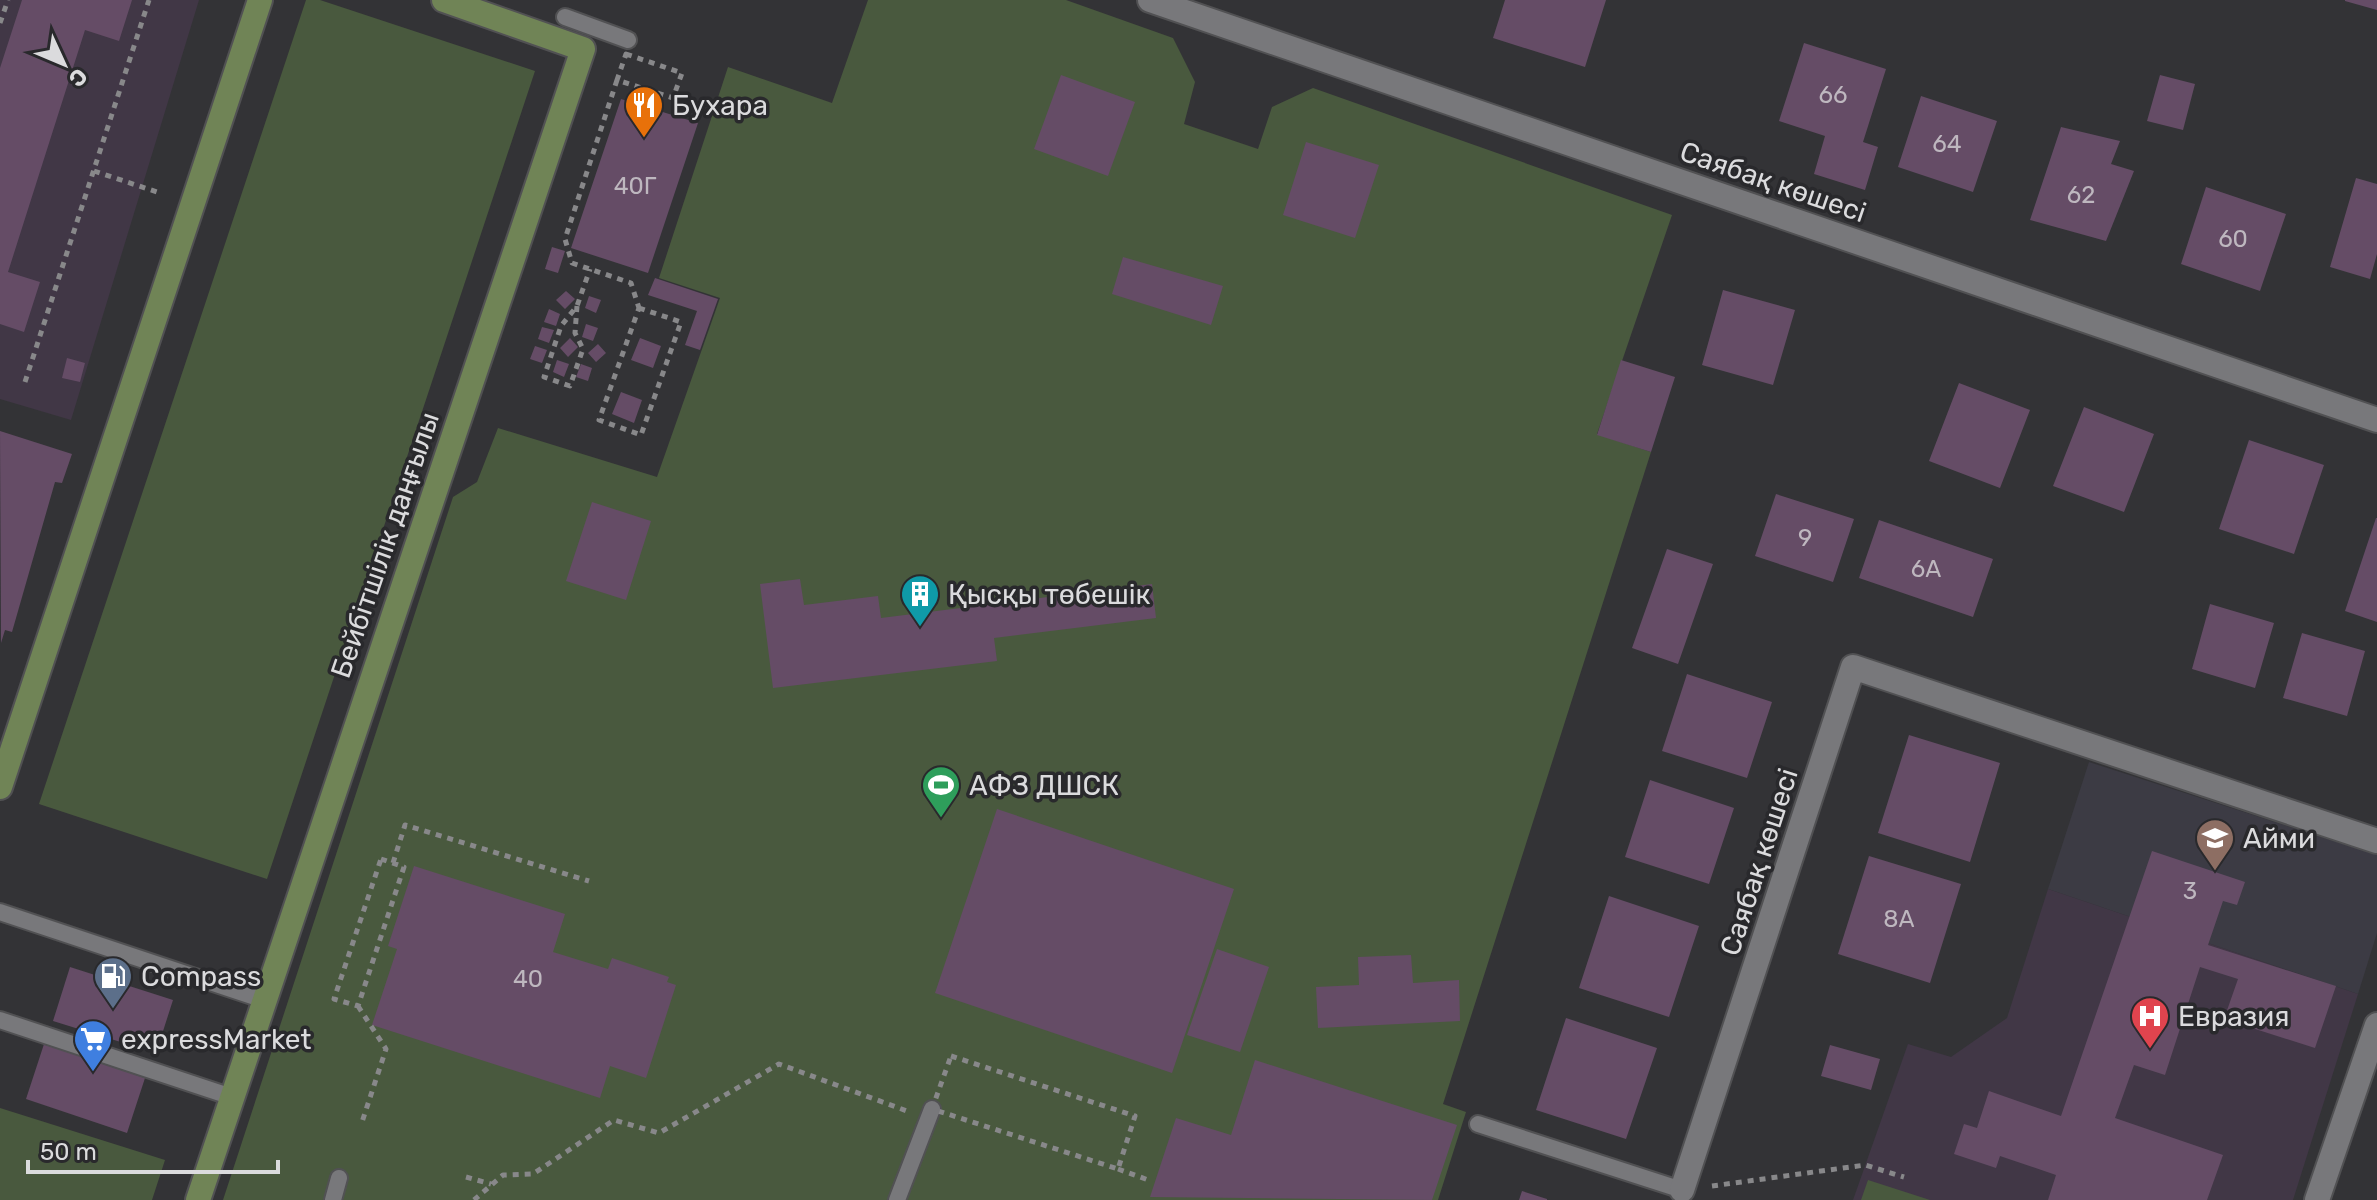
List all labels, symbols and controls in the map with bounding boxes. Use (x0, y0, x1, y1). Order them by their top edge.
north arrow (24, 24, 104, 104)
text: С (63, 63, 93, 92)
house number: 66 (1819, 81, 1847, 109)
restaurant icon: Бухара (623, 84, 665, 139)
place label: Бухара (672, 89, 768, 122)
house number: 64 (1932, 130, 1962, 158)
street label: Саябақ көшесі (1676, 135, 1870, 229)
house number: 40Г (614, 172, 657, 200)
house number: 62 (2067, 181, 2095, 209)
house number: 60 (2218, 225, 2248, 253)
street label: Бейбітшілік даңғылы (324, 408, 446, 682)
house number: 9 (1798, 524, 1812, 552)
house number: 6А (1911, 555, 1941, 583)
building icon: Қысқы төбешік (899, 573, 941, 628)
place label: Қысқы төбешік (948, 578, 1151, 611)
sports icon: АФЗ ДШСК (920, 764, 962, 819)
street label: Саябақ көшесі (1713, 764, 1805, 960)
place label: АФЗ ДШСК (969, 769, 1119, 802)
school or university icon: Айми (2194, 817, 2236, 872)
place label: Айми (2243, 822, 2315, 855)
house number: 3 (2183, 877, 2197, 905)
house number: 8А (1883, 905, 1915, 933)
fuel station icon: Compass (92, 955, 134, 1010)
place label: Compass (141, 960, 261, 993)
house number: 40 (513, 965, 543, 993)
hospital icon: Евразия (2129, 995, 2171, 1050)
place label: Евразия (2178, 1000, 2289, 1033)
supermarket icon: expressMarket (72, 1018, 114, 1073)
place label: expressMarket (121, 1023, 311, 1056)
scale bar (28, 1124, 278, 1174)
text: 50 m (40, 1138, 97, 1166)

